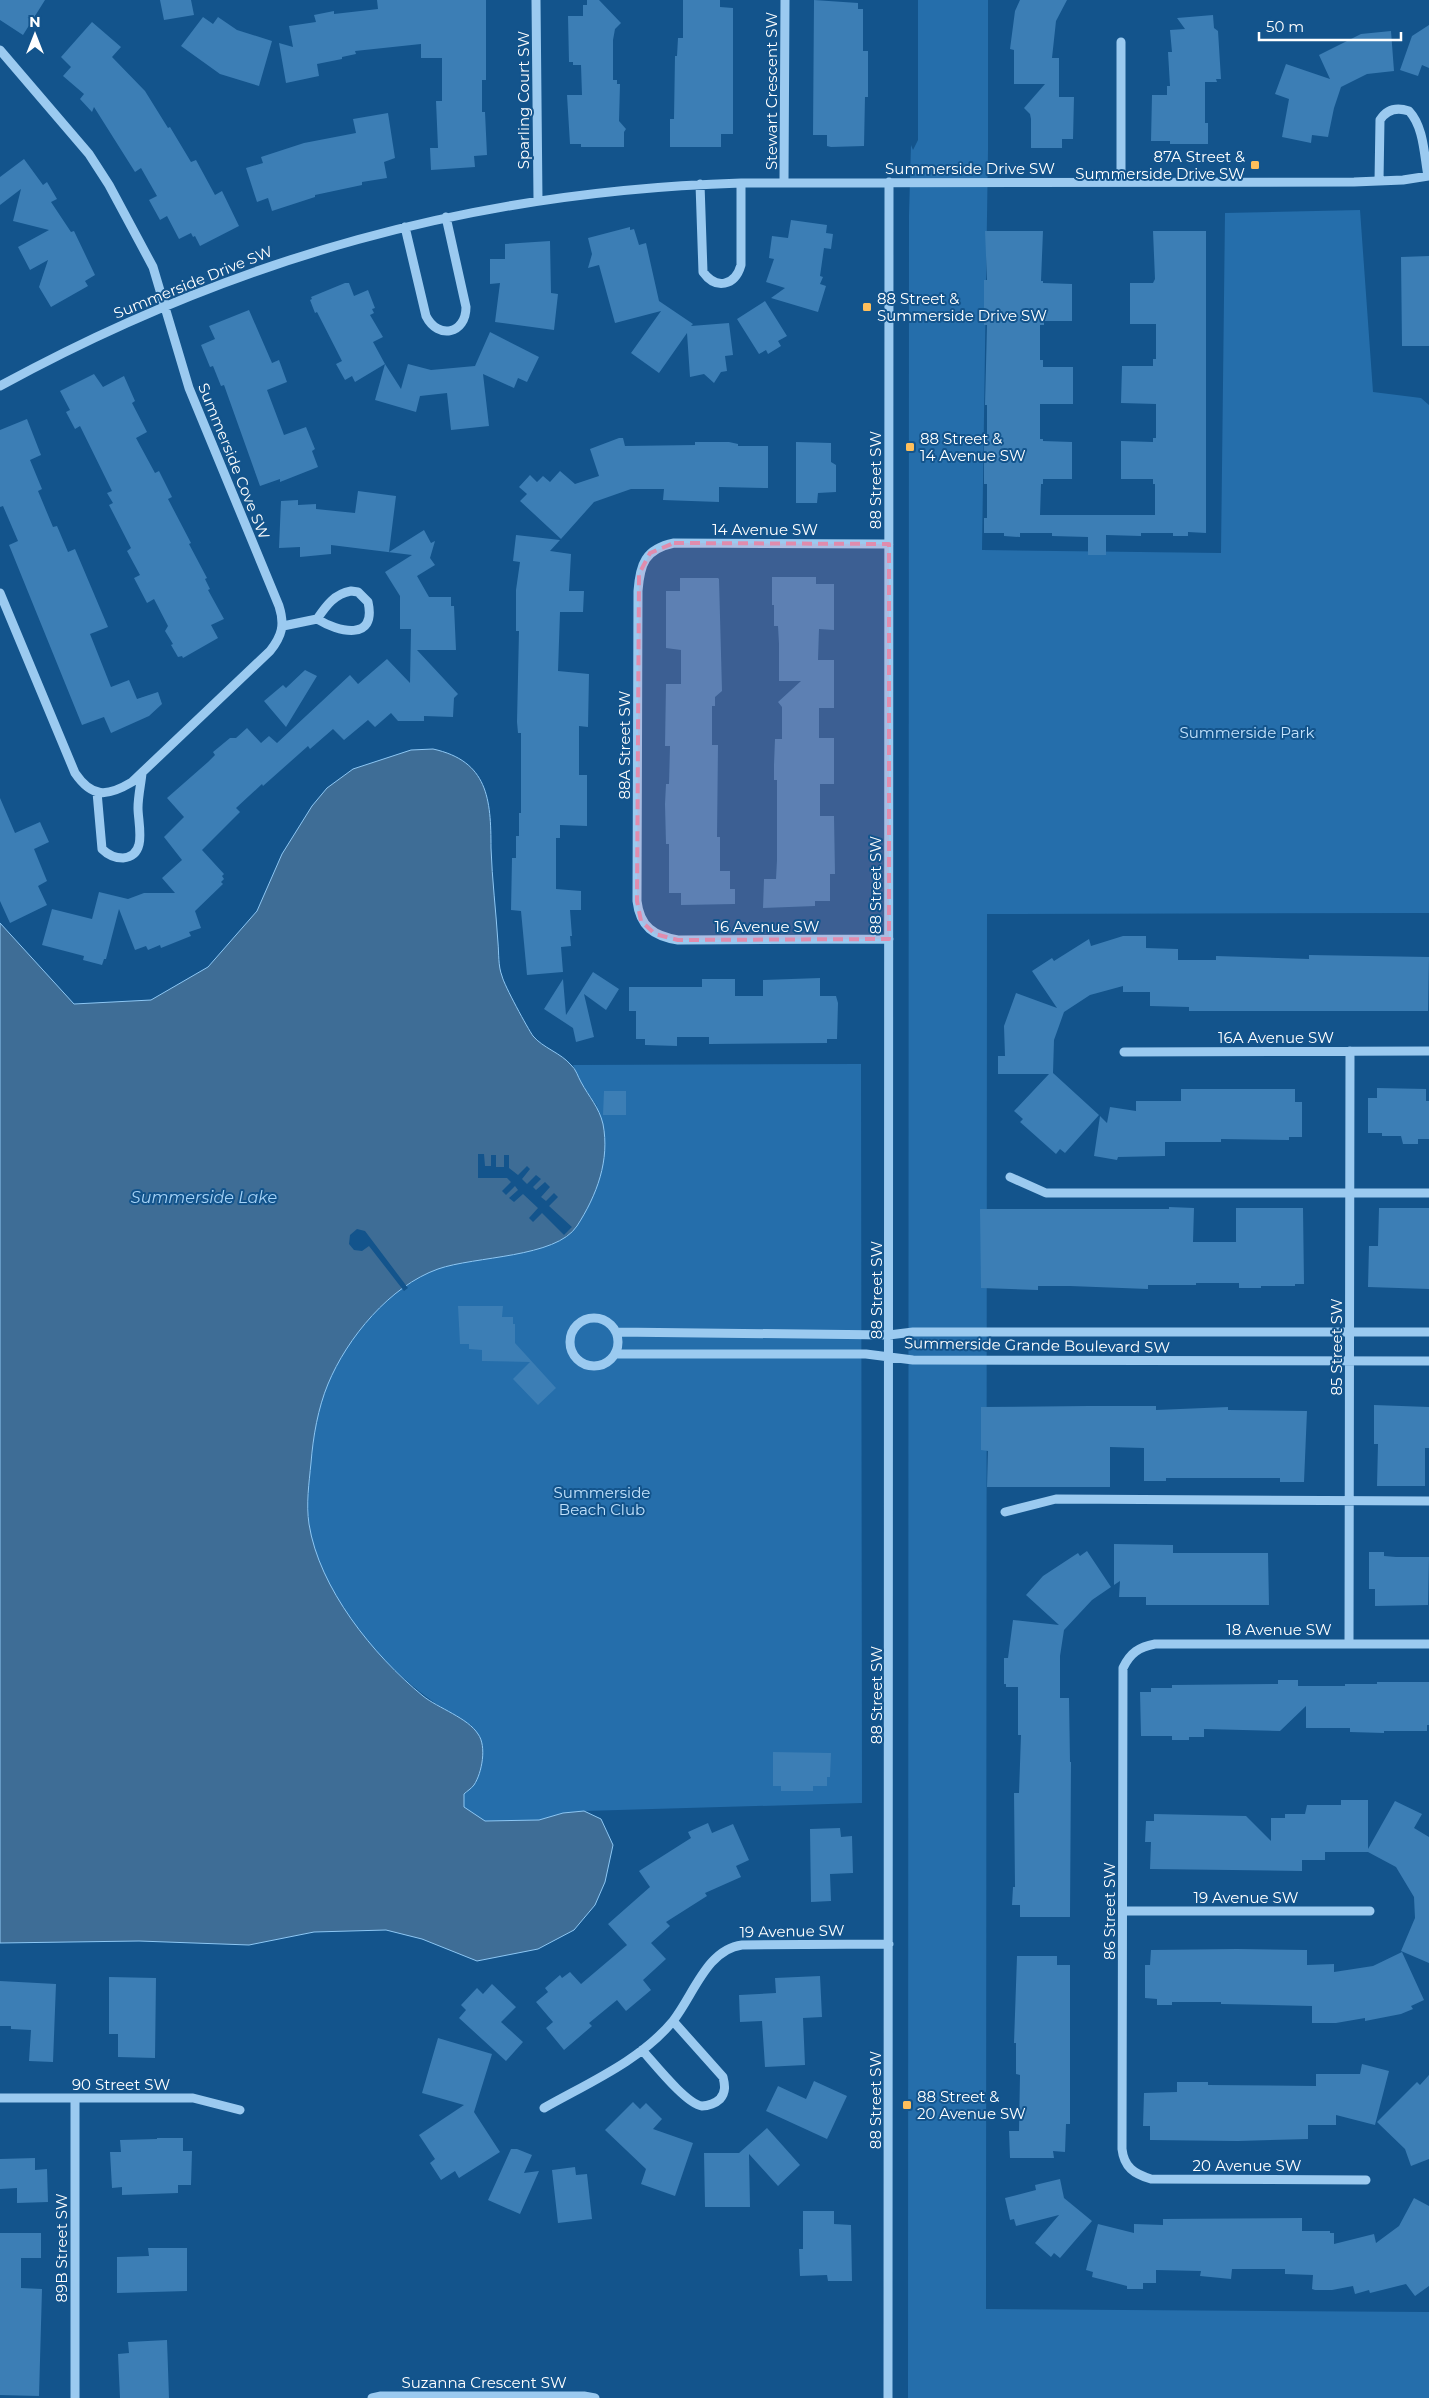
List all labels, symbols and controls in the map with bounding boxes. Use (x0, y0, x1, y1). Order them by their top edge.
north arrow (10, 10, 60, 60)
scale bar (1259, 10, 1402, 42)
street label: Stewart Crescent SW (762, 12, 781, 170)
text: N (29, 13, 41, 31)
text: 50 m (1266, 17, 1304, 36)
street label: Sparling Court SW (514, 30, 533, 169)
place label: 87A Street & Summerside Drive SW (1075, 147, 1245, 183)
street label: Summerside Drive SW (885, 159, 1055, 178)
marker: 87A Street & Summerside Drive SW (1249, 159, 1261, 171)
street label: Summerside Drive SW (111, 241, 276, 323)
place label: 88 Street & Summerside Drive SW (877, 289, 1047, 325)
marker: 88 Street & Summerside Drive SW (861, 301, 873, 313)
street label: Summerside Cove SW (194, 380, 274, 542)
place label: 88 Street & 14 Avenue SW (920, 429, 1026, 465)
street label: 88 Street SW (866, 431, 885, 529)
marker: 88 Street & 14 Avenue SW (904, 441, 916, 453)
street label: 14 Avenue SW (712, 520, 818, 539)
street label: 88A Street SW (615, 690, 634, 799)
park label: Summerside Park (1180, 723, 1315, 742)
street label: 88 Street SW (866, 836, 885, 934)
street label: 16 Avenue SW (715, 917, 820, 936)
street label: 16A Avenue SW (1218, 1028, 1334, 1047)
water label: Summerside Lake (131, 1188, 277, 1207)
street label: 88 Street SW (867, 1241, 886, 1339)
street label: 85 Street SW (1327, 1298, 1346, 1396)
street label: Summerside Grande Boulevard SW (904, 1333, 1171, 1357)
park label: Summerside Beach Club (554, 1483, 650, 1519)
street label: 18 Avenue SW (1226, 1620, 1332, 1639)
street label: 88 Street SW (867, 1646, 886, 1744)
street label: 86 Street SW (1100, 1862, 1119, 1960)
street label: 19 Avenue SW (1194, 1888, 1299, 1907)
street label: 19 Avenue SW (739, 1921, 845, 1941)
street label: 88 Street SW (866, 2051, 885, 2149)
street label: 90 Street SW (72, 2075, 170, 2094)
place label: 88 Street & 20 Avenue SW (917, 2087, 1026, 2123)
marker: 88 Street & 20 Avenue SW (901, 2099, 913, 2111)
street label: 20 Avenue SW (1193, 2156, 1302, 2175)
street label: 89B Street SW (52, 2193, 71, 2303)
street label: Suzanna Crescent SW (401, 2373, 567, 2392)

